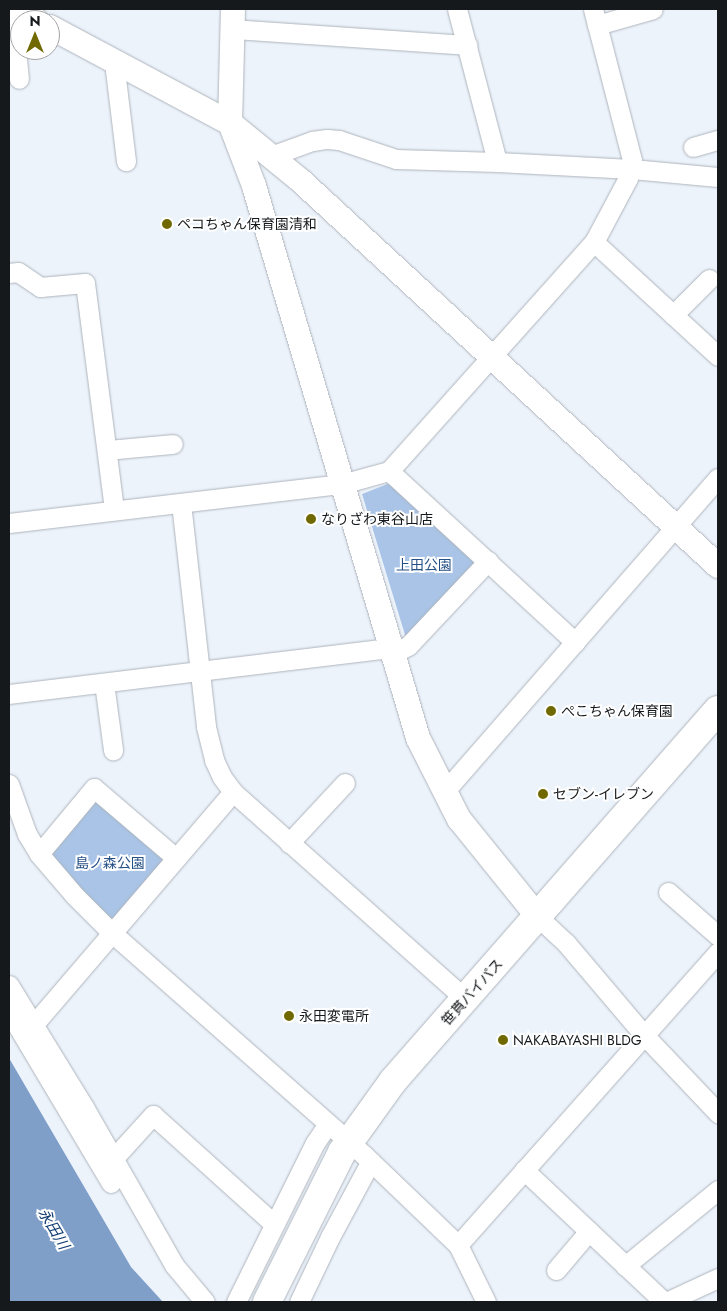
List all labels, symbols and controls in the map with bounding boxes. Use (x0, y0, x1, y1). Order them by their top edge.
north arrow (10, 10, 60, 60)
text: N (29, 11, 41, 31)
place label: ペコちゃん保育園清和 (177, 216, 317, 232)
marker: ペコちゃん保育園清和 (161, 218, 173, 230)
place label: なりざわ東谷山店 (321, 511, 433, 527)
marker: なりざわ東谷山店 (305, 513, 317, 525)
park label: 上田公園 (396, 557, 452, 573)
place label: ぺこちゃん保育園 (561, 703, 673, 719)
marker: ぺこちゃん保育園 (545, 705, 557, 717)
place label: セブン-イレブン (553, 786, 654, 802)
marker: セブン-イレブン (537, 788, 549, 800)
park label: 島ノ森公園 (75, 855, 145, 871)
street label: 笹貫バイパス (438, 955, 506, 1029)
place label: 永田変電所 (299, 1008, 369, 1024)
marker: 永田変電所 (283, 1010, 295, 1022)
place label: NAKABAYASHI BLDG (513, 1032, 642, 1048)
marker: NAKABAYASHI BLDG (497, 1034, 509, 1046)
water label: 永田川 (34, 1205, 72, 1253)

